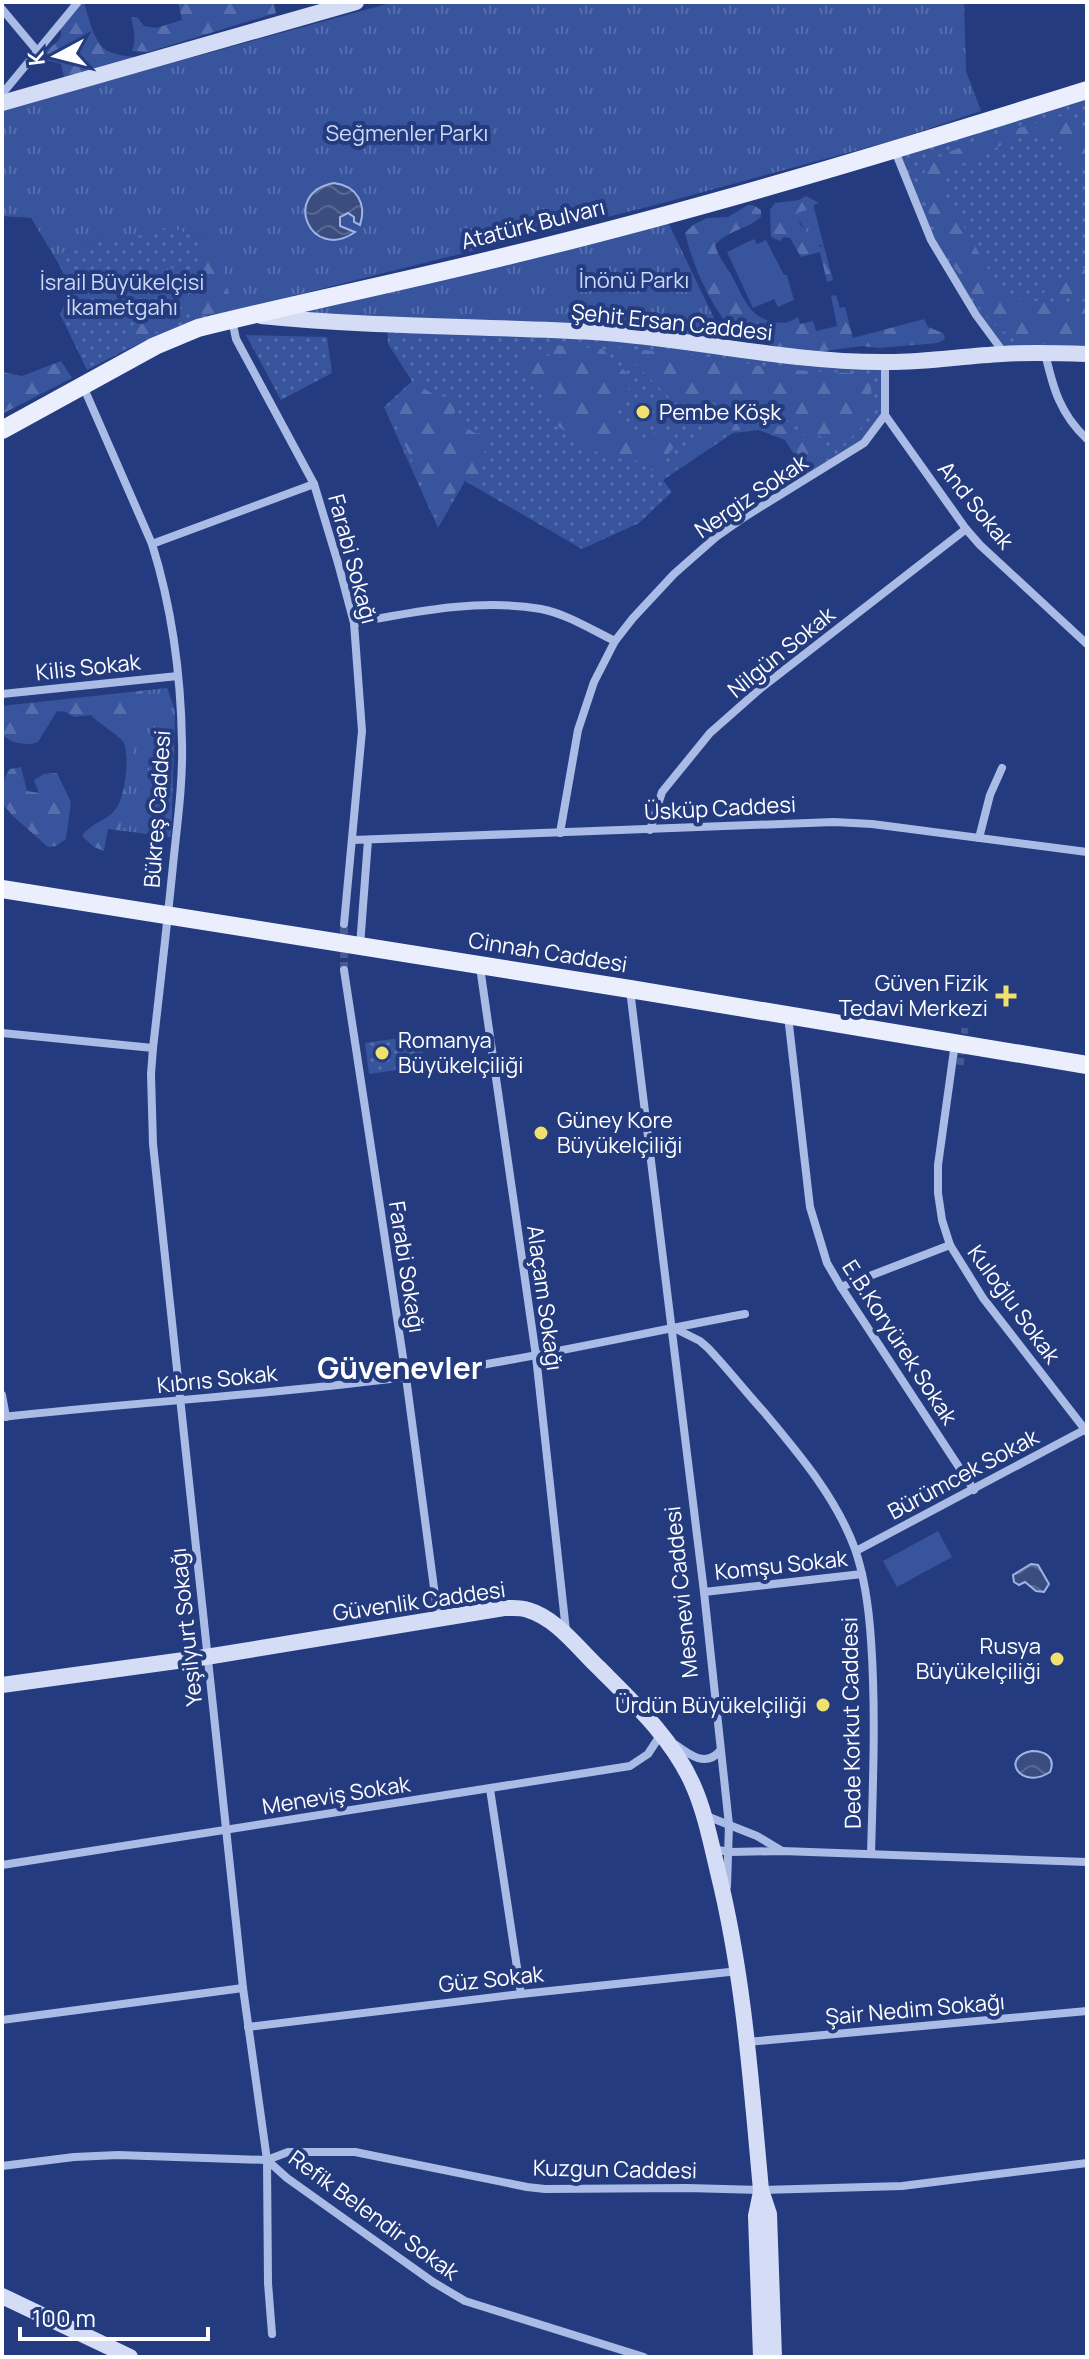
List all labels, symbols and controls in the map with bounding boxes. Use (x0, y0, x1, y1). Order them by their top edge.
north arrow (16, 16, 96, 96)
text: K (20, 49, 52, 67)
park label: Seğmenler Parkı (326, 118, 488, 148)
street label: Atatürk Bulvarı (458, 192, 608, 256)
park label: İnönü Parkı (579, 265, 689, 295)
park label: İsrail Büyükelçisi İkametgahı (40, 267, 204, 322)
street label: Şehit Ersan Caddesi (570, 296, 774, 348)
place label: Pembe Köşk (659, 397, 782, 427)
marker: Pembe Köşk (634, 403, 652, 421)
street label: Nergiz Sokak (689, 447, 814, 545)
street label: And Sokak (931, 455, 1021, 556)
street label: Farabi Sokağı (321, 491, 385, 627)
street label: Nilgün Sokak (721, 599, 842, 704)
street label: Kilis Sokak (34, 646, 143, 687)
street label: Bükreş Caddesi (137, 729, 177, 889)
street label: Üsküp Caddesi (643, 789, 797, 827)
street label: Cinnah Caddesi (466, 925, 630, 979)
place label: Güven Fizik Tedavi Merkezi (839, 968, 989, 1023)
marker: Güven Fizik Tedavi Merkezi (995, 985, 1017, 1007)
place label: Romanya Büyükelçiliği (398, 1025, 523, 1080)
marker: Romanya Büyükelçiliği (373, 1044, 391, 1062)
place label: Güney Kore Büyükelçiliği (557, 1105, 682, 1160)
marker: Güney Kore Büyükelçiliği (532, 1124, 550, 1142)
street label: Farabi Sokağı (382, 1199, 432, 1335)
street label: Alaçam Sokağı (520, 1223, 570, 1373)
street label: Kuloğlu Sokak (961, 1239, 1068, 1370)
street label: E.B.Koryürek Sokak (835, 1254, 965, 1431)
district label: Güvenevler (317, 1347, 483, 1388)
street label: Kıbrıs Sokak (155, 1358, 280, 1400)
street label: Bürümcek Sokak (882, 1421, 1045, 1526)
street label: Mesnevi Caddesi (657, 1505, 705, 1679)
street label: Komşu Sokak (713, 1543, 850, 1587)
street label: Yeşilyurt Sokağı (163, 1546, 209, 1708)
street label: Güvenlik Caddesi (331, 1574, 507, 1628)
street label: Dede Korkut Caddesi (834, 1617, 868, 1829)
place label: Rusya Büyükelçiliği (916, 1631, 1041, 1686)
marker: Rusya Büyükelçiliği (1048, 1650, 1066, 1668)
place label: Ürdün Büyükelçiliği (615, 1690, 807, 1720)
marker: Ürdün Büyükelçiliği (814, 1696, 832, 1714)
street label: Meneviş Sokak (260, 1768, 413, 1821)
street label: Güz Sokak (437, 1958, 546, 1999)
street label: Şair Nedim Sokağı (824, 1986, 1006, 2032)
street label: Refik Belendir Sokak (283, 2143, 466, 2288)
street label: Kuzgun Caddesi (533, 2153, 697, 2185)
scale bar (20, 2291, 208, 2341)
text: 100 m (32, 2301, 96, 2334)

